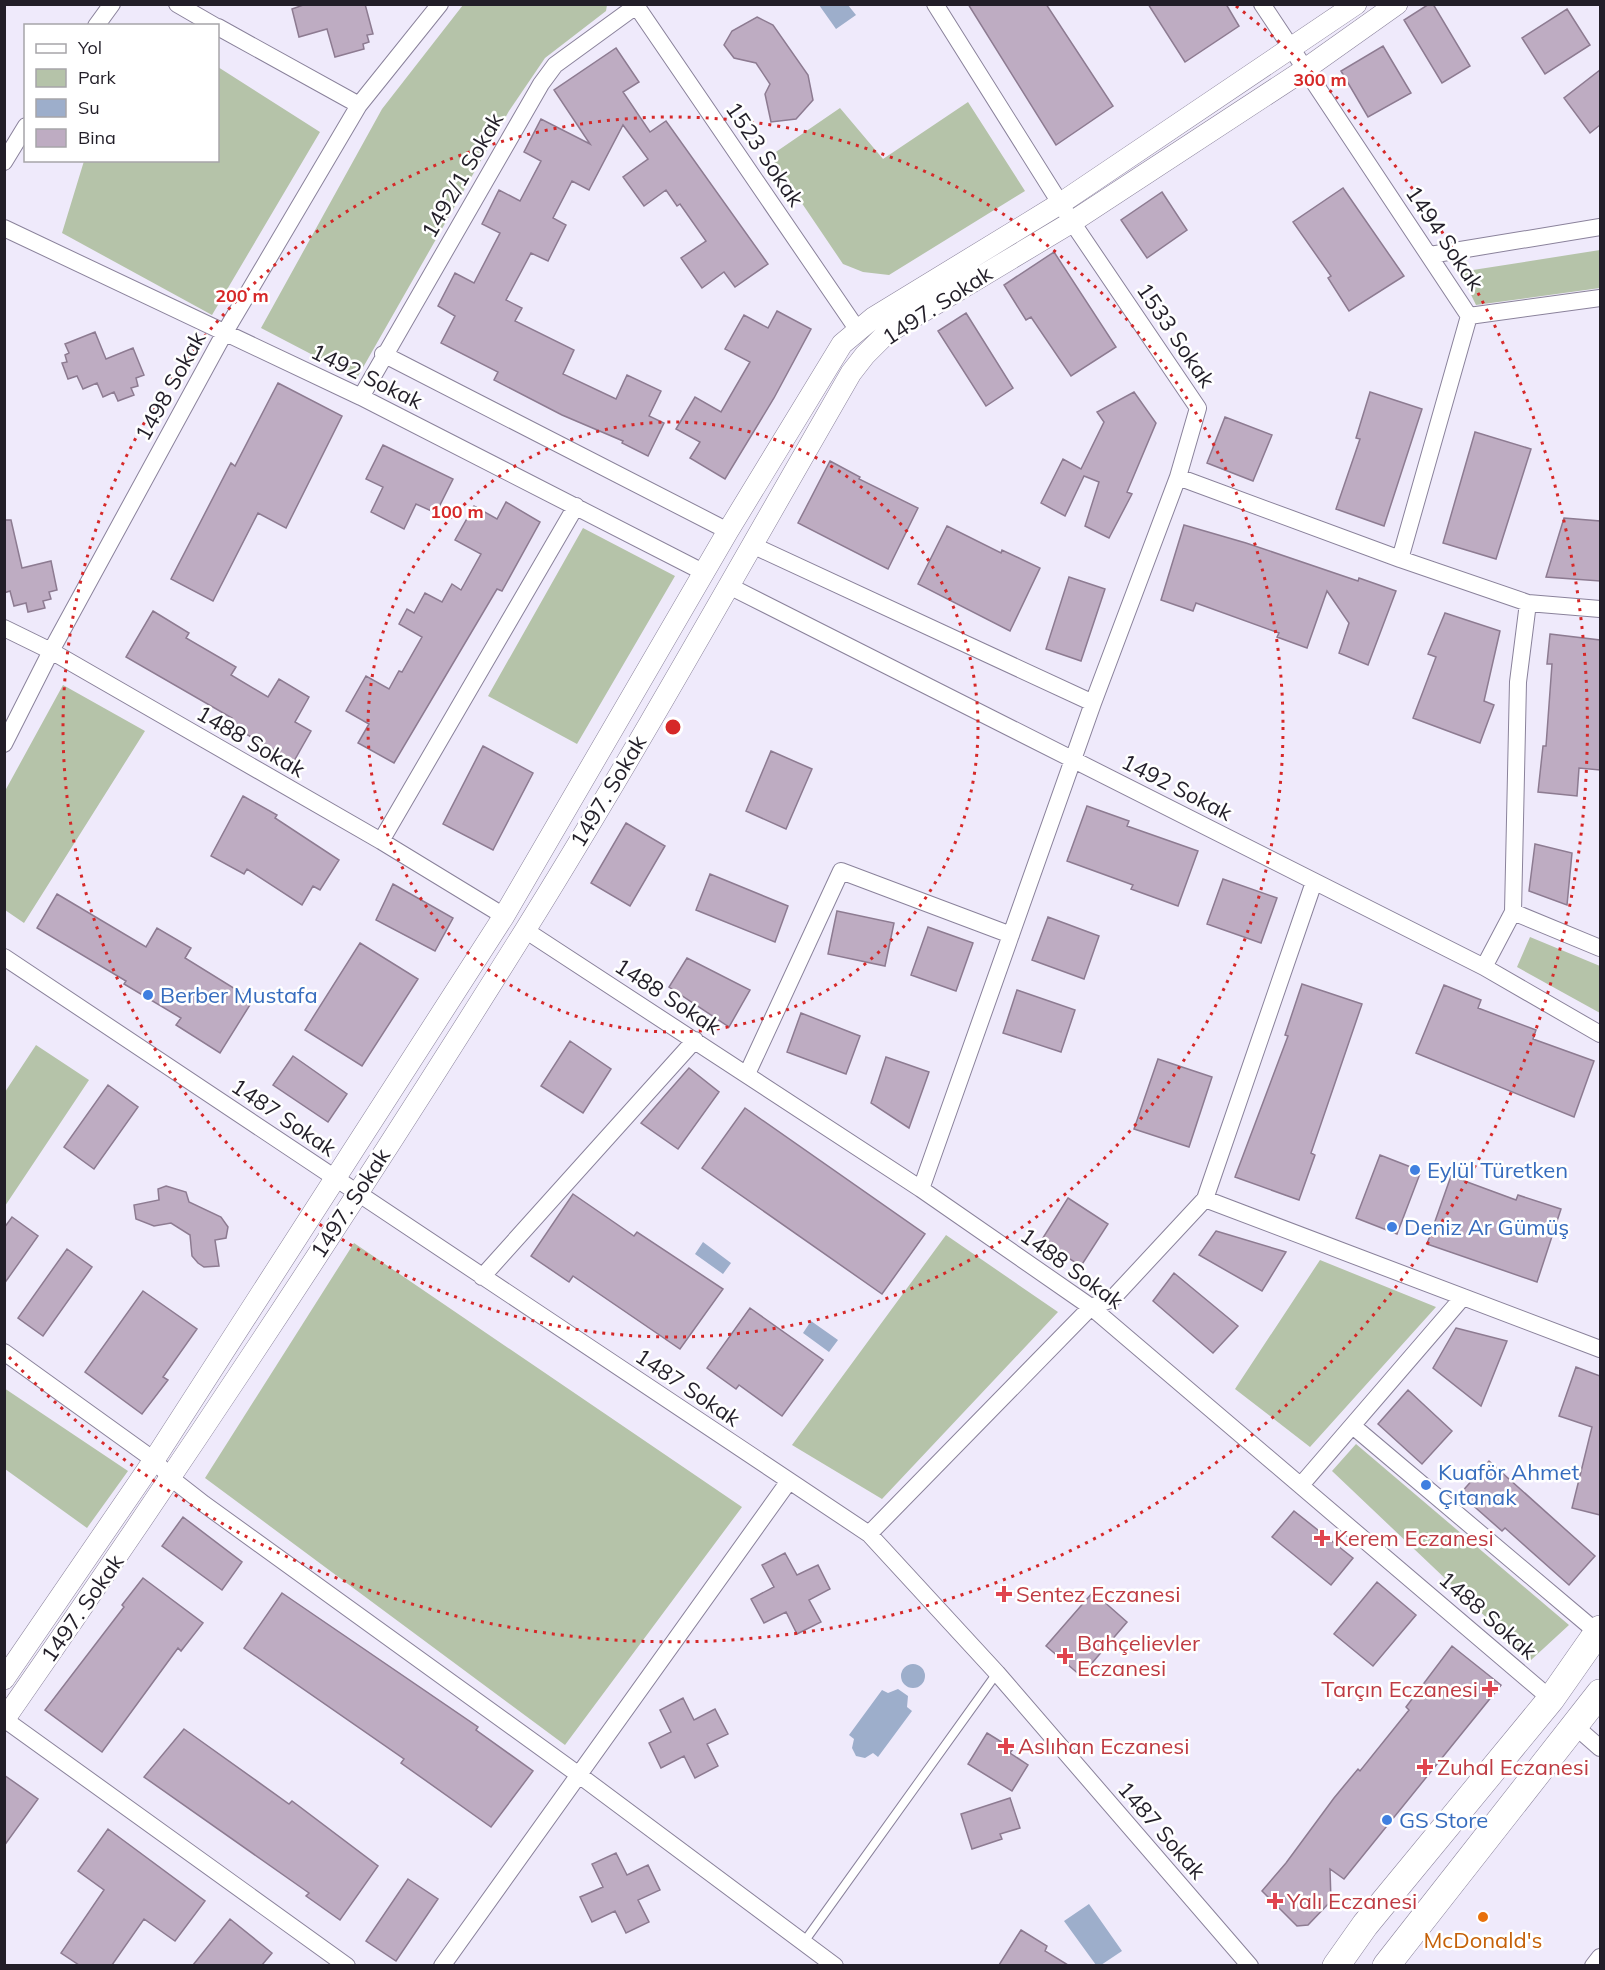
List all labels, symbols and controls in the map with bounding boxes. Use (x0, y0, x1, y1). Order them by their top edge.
legend (24, 24, 219, 162)
text: Yol (77, 36, 102, 59)
text: Park (78, 66, 117, 89)
text: 300 m (1293, 68, 1347, 91)
text: Su (78, 96, 100, 119)
street label: 1523 Sokak (720, 96, 811, 212)
street label: 1492/1 Sokak (415, 107, 509, 243)
text: Bina (78, 126, 116, 149)
street label: 1494 Sokak (1400, 180, 1491, 296)
street label: 1497. Sokak (877, 259, 998, 351)
street label: 1533 Sokak (1131, 277, 1222, 393)
text: 200 m (215, 284, 269, 307)
street label: 1498 Sokak (129, 326, 212, 446)
street label: 1492 Sokak (307, 337, 428, 415)
text: 100 m (430, 500, 484, 523)
street label: 1488 Sokak (192, 699, 311, 784)
centre of rings (663, 717, 683, 737)
street label: 1497. Sokak (564, 729, 653, 852)
street label: 1492 Sokak (1117, 747, 1238, 827)
street label: 1488 Sokak (610, 951, 727, 1041)
place label: Berber Mustafa (160, 981, 318, 1009)
marker: Berber Mustafa (141, 988, 155, 1002)
street label: 1487 Sokak (226, 1072, 342, 1163)
street label: 1497. Sokak (304, 1142, 396, 1263)
place label: Eylül Türetken (1427, 1156, 1568, 1184)
marker: Eylül Türetken (1408, 1163, 1422, 1177)
place label: Deniz Ar Gümüş (1404, 1213, 1569, 1241)
marker: Deniz Ar Gümüş (1385, 1220, 1399, 1234)
street label: 1488 Sokak (1015, 1221, 1130, 1315)
street label: 1487 Sokak (630, 1342, 746, 1433)
place label: Kuaför Ahmet Çıtanak (1438, 1458, 1579, 1511)
marker: Kuaför Ahmet Çıtanak (1419, 1478, 1433, 1492)
place label: Kerem Eczanesi (1334, 1524, 1494, 1552)
marker: Kerem Eczanesi (1315, 1531, 1329, 1545)
street label: 1497. Sokak (35, 1548, 130, 1667)
street label: 1488 Sokak (1433, 1565, 1543, 1666)
place label: Sentez Eczanesi (1016, 1580, 1181, 1608)
marker: Sentez Eczanesi (997, 1587, 1011, 1601)
place label: Bahçelievler Eczanesi (1077, 1629, 1200, 1682)
marker: Bahçelievler Eczanesi (1058, 1649, 1072, 1663)
place label: Tarçın Eczanesi (1321, 1675, 1478, 1703)
marker: Tarçın Eczanesi (1483, 1682, 1497, 1696)
place label: Aslıhan Eczanesi (1018, 1732, 1189, 1760)
marker: Aslıhan Eczanesi (999, 1739, 1013, 1753)
place label: Zuhal Eczanesi (1437, 1753, 1589, 1781)
marker: Zuhal Eczanesi (1418, 1760, 1432, 1774)
street label: 1487 Sokak (1112, 1775, 1213, 1885)
place label: GS Store (1399, 1806, 1488, 1834)
marker: GS Store (1380, 1813, 1394, 1827)
place label: Yalı Eczanesi (1286, 1887, 1417, 1915)
marker: Yalı Eczanesi (1268, 1894, 1282, 1908)
marker: McDonald's (1476, 1910, 1490, 1924)
place label: McDonald's (1423, 1926, 1543, 1954)

